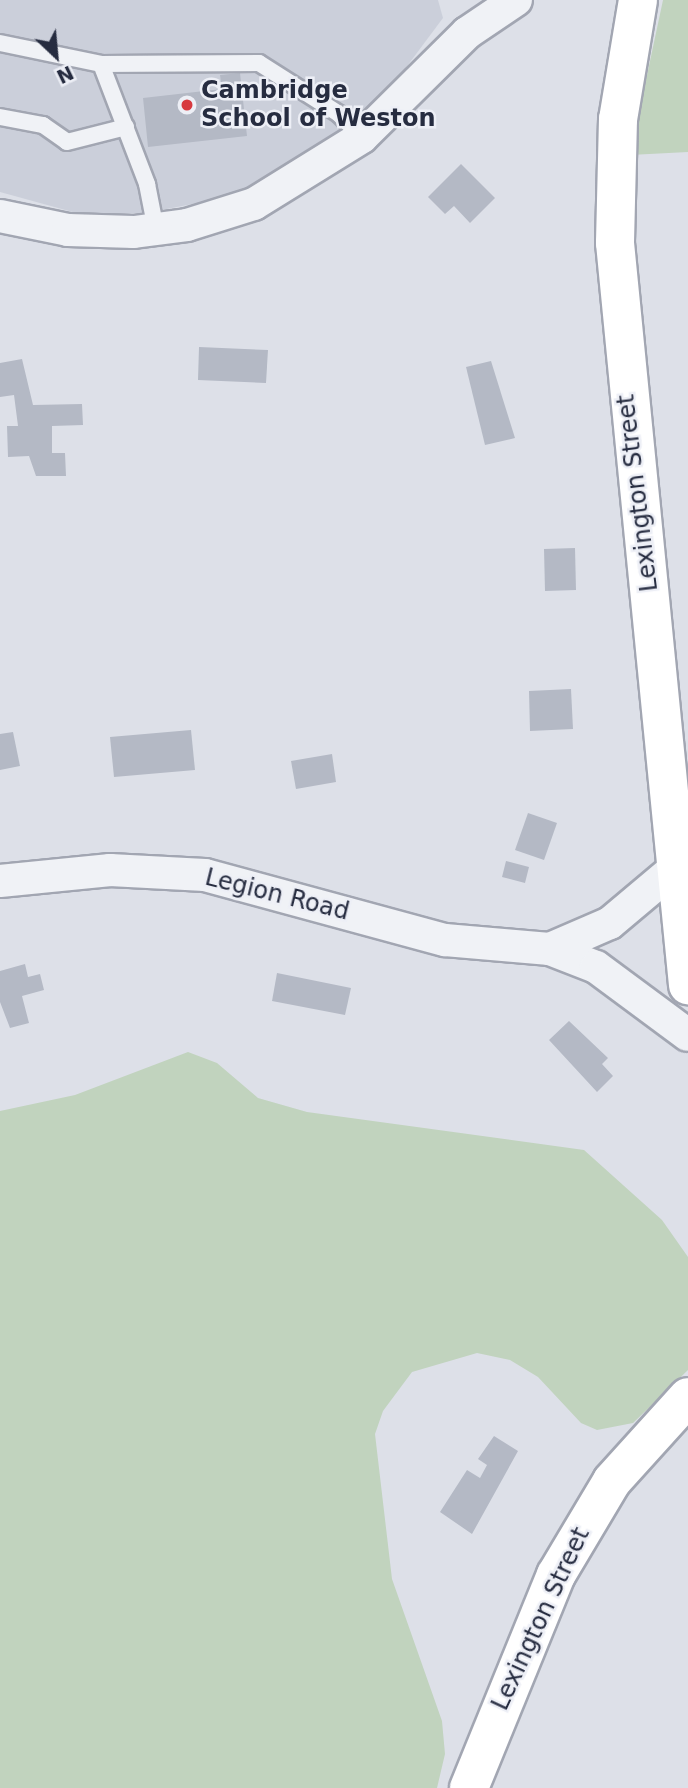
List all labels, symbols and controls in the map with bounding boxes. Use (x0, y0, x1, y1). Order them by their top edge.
north arrow (21, 21, 91, 91)
text: N (53, 62, 77, 88)
place label: Cambridge School of Weston (201, 77, 436, 133)
marker: Cambridge School of Weston (179, 97, 195, 113)
street label: Lexington Street (612, 393, 664, 593)
street label: Legion Road (202, 863, 352, 927)
street label: Lexington Street (486, 1523, 596, 1715)

